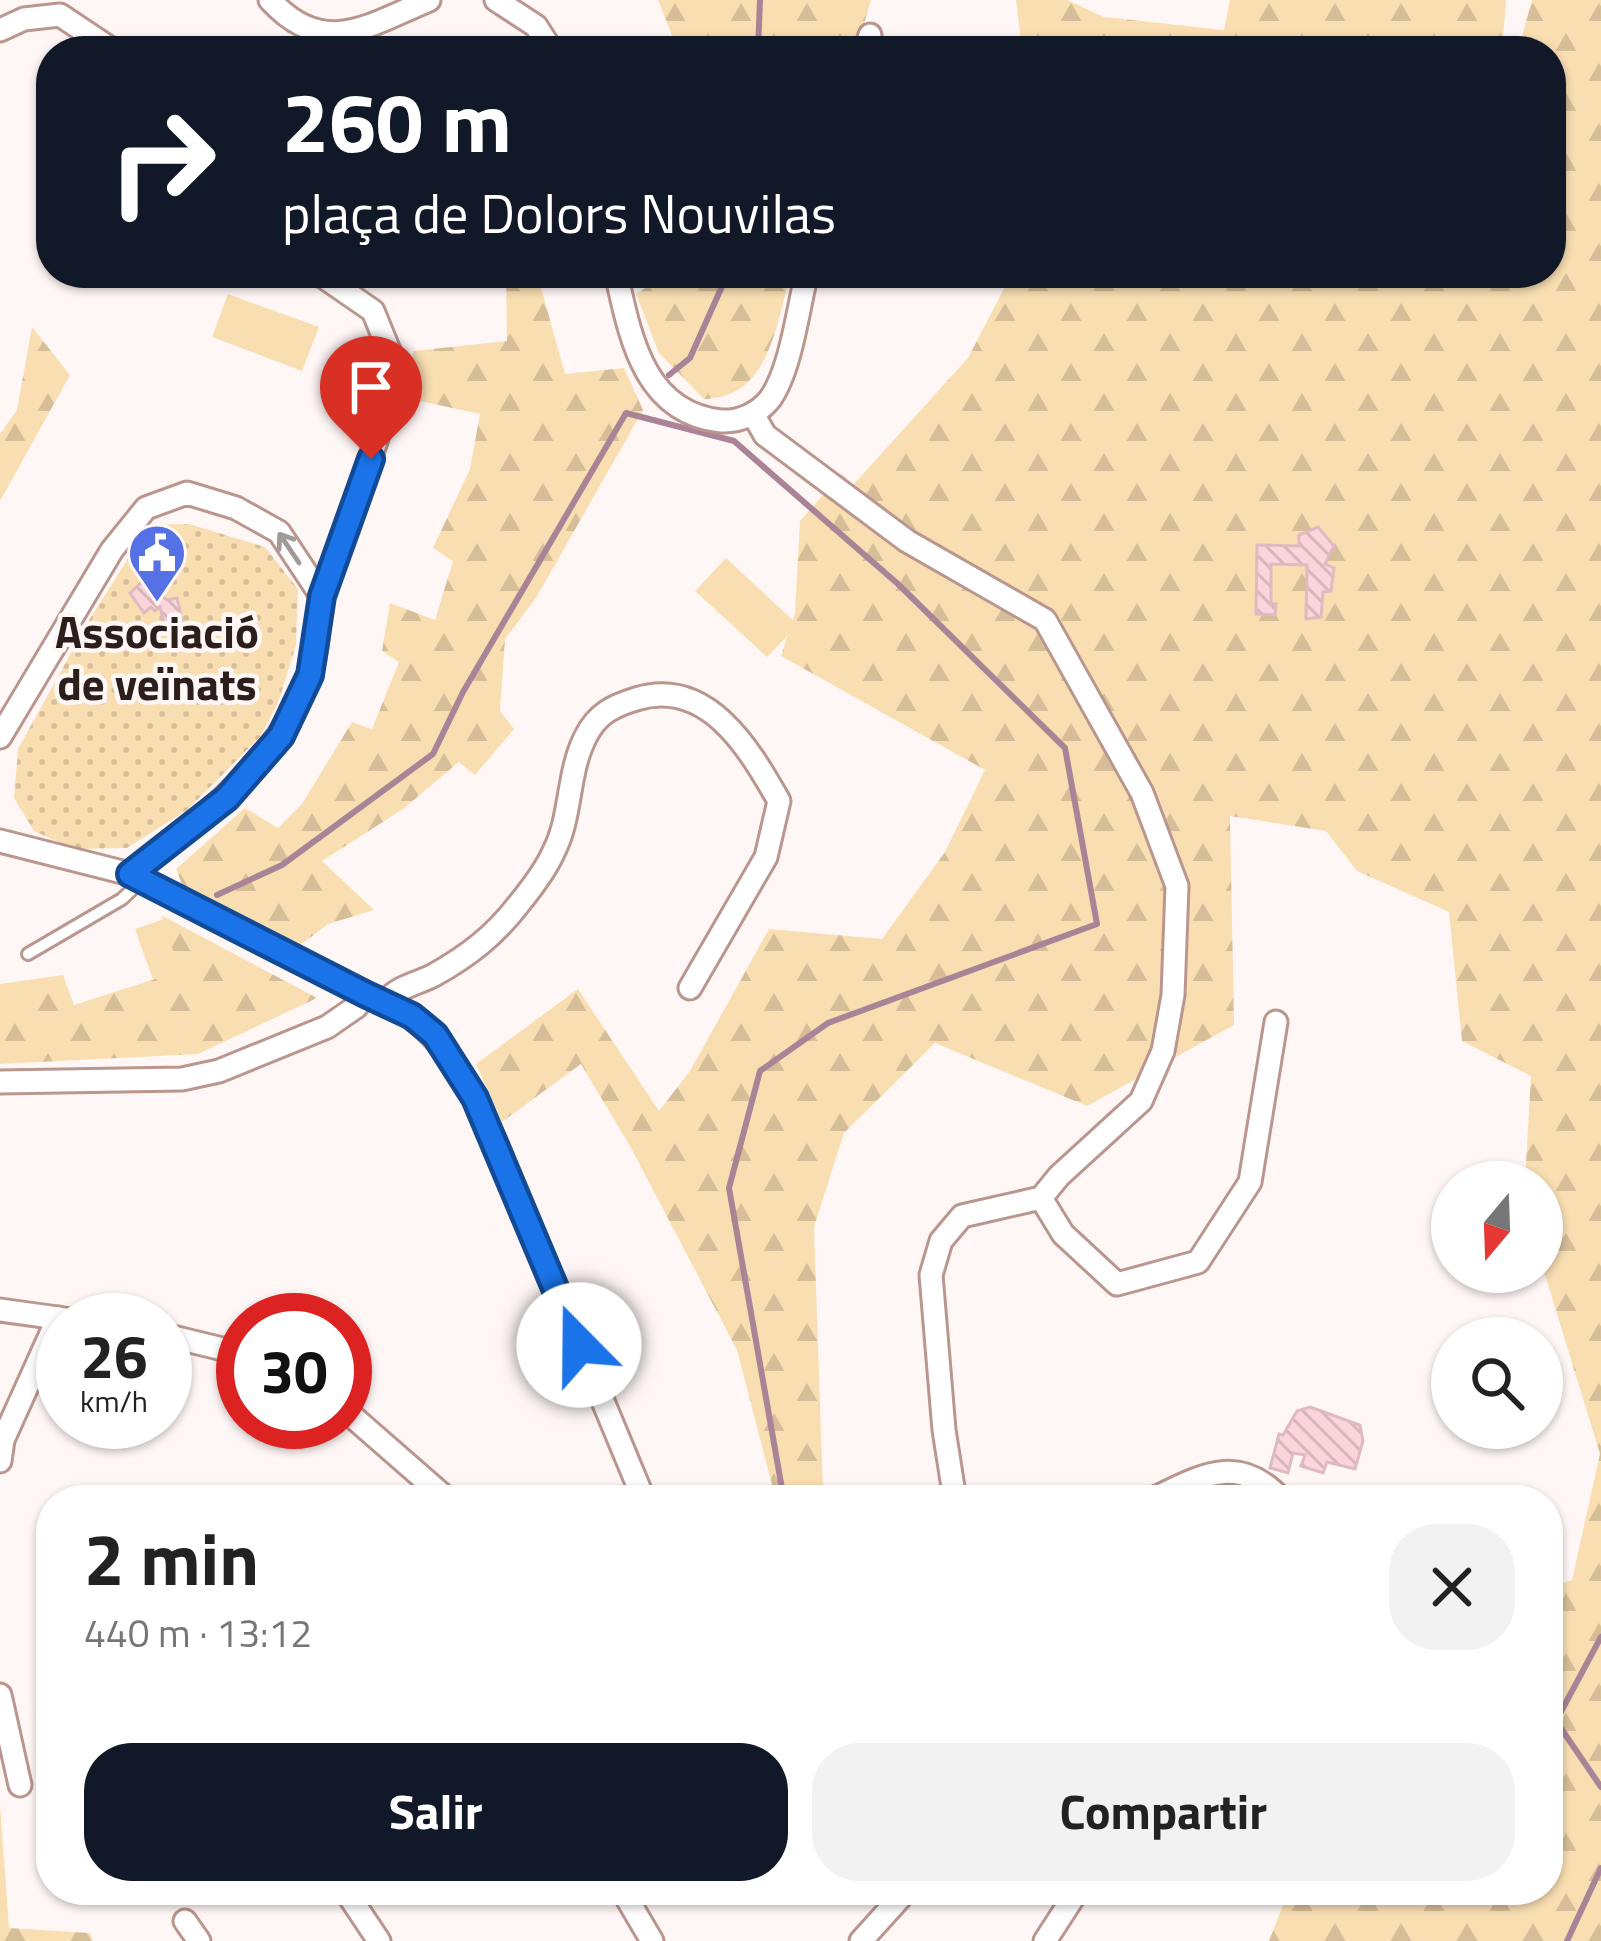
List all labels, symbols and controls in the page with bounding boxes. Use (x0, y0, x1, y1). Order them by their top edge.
text: 260 m (282, 57, 512, 185)
icon: right (84, 84, 240, 240)
text: plaça de Dolors Nouvilas (282, 172, 836, 254)
pin (320, 336, 422, 459)
icon: arrive (338, 354, 404, 420)
public building icon: Associació de veïnats (126, 522, 188, 604)
one-way arrow (277, 532, 302, 565)
place label: Associació de veïnats (55, 597, 259, 717)
north arrow (1431, 1161, 1563, 1293)
map controls (1431, 1161, 1563, 1449)
position arrow (516, 1282, 642, 1408)
speed limit sign: 30 (216, 1293, 372, 1449)
text: 26 (80, 1310, 148, 1401)
button: search (1431, 1317, 1563, 1449)
text: km/h (80, 1378, 148, 1424)
text: 2 min (84, 1503, 259, 1613)
button: close (1389, 1524, 1515, 1650)
text: 440 m · 13:12 (84, 1603, 312, 1662)
button: Salir (84, 1743, 788, 1881)
button: Compartir (812, 1743, 1515, 1881)

